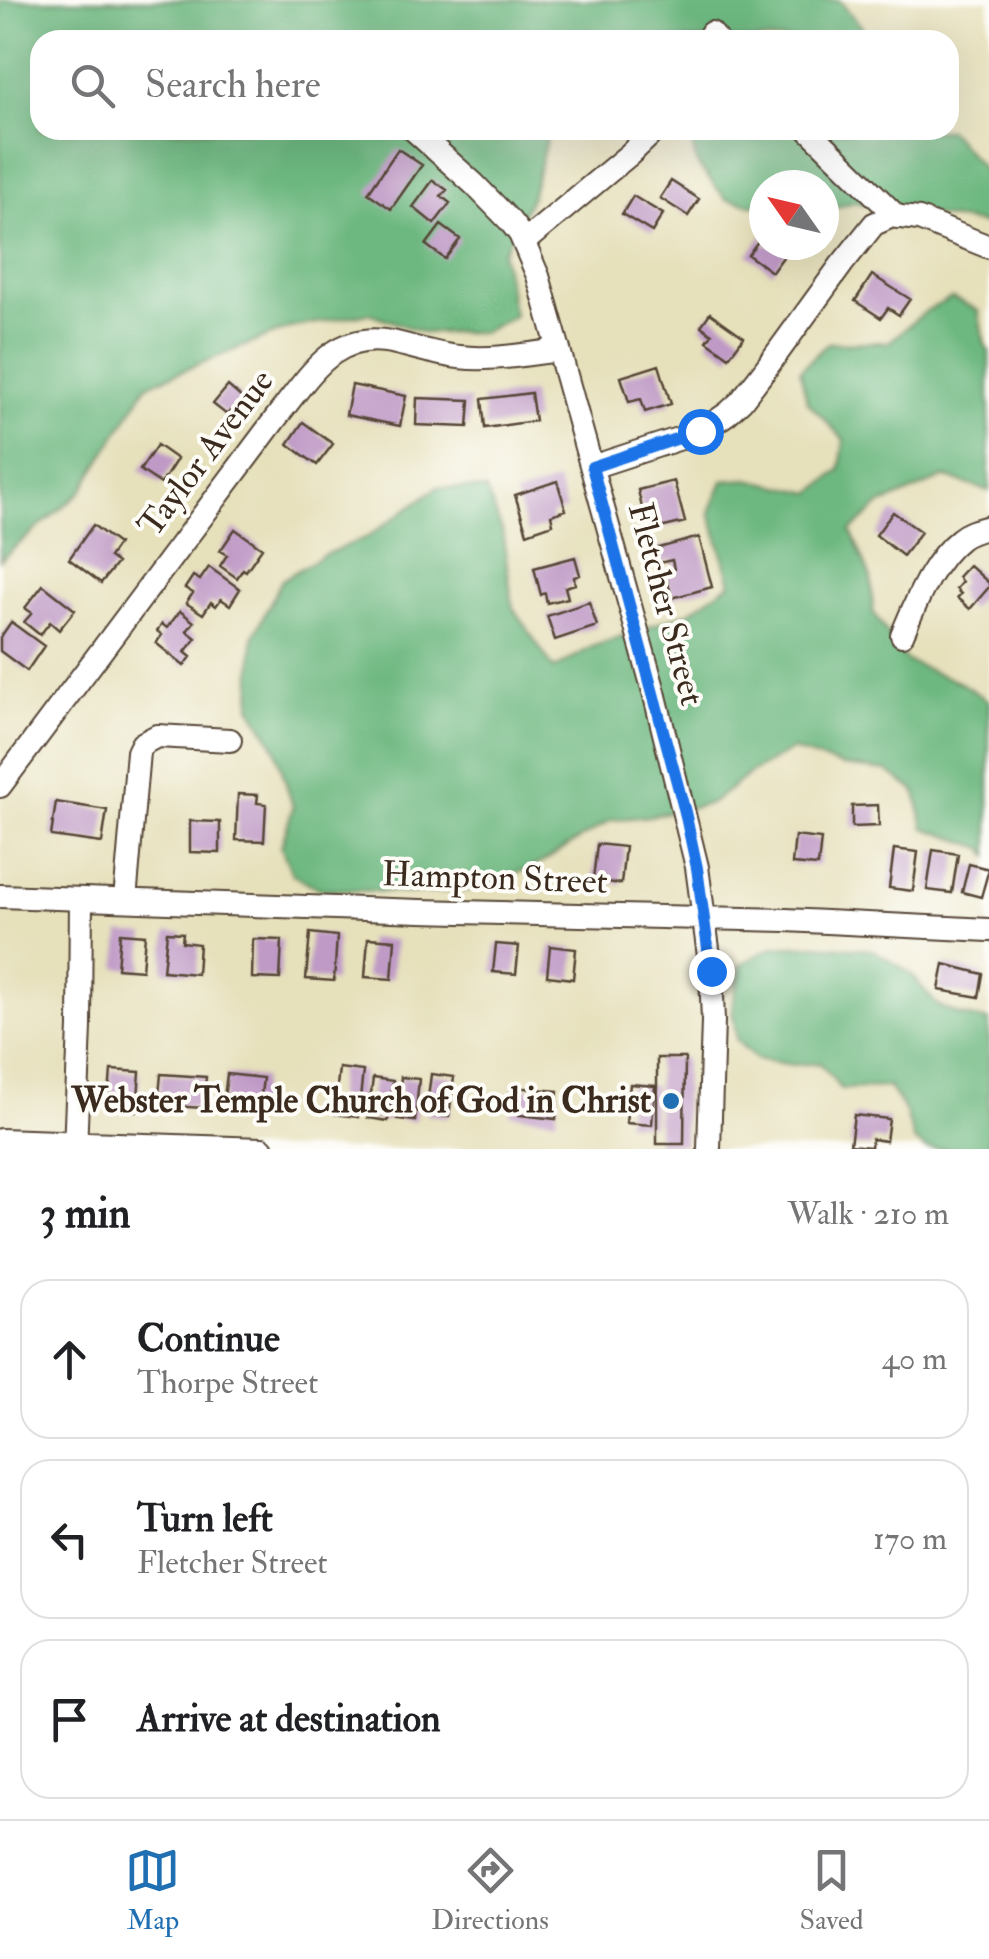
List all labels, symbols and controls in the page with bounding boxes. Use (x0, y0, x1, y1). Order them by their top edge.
search box (30, 30, 959, 140)
icon: search (65, 58, 120, 113)
text: Search here (145, 61, 321, 109)
north arrow (749, 170, 839, 260)
street label: Taylor Avenue (129, 360, 283, 546)
route start (678, 409, 724, 455)
street label: Fletcher Street (618, 498, 714, 710)
street label: Hampton Street (381, 852, 609, 904)
route end (689, 949, 735, 995)
place label: Webster Temple Church of God in Christ (70, 1079, 652, 1123)
marker: Webster Temple Church of God in Christ (660, 1090, 682, 1112)
text: 3 min (40, 1188, 130, 1240)
text: Walk · 210 m (787, 1194, 949, 1234)
text: Continue (137, 1315, 280, 1363)
icon: ahead (42, 1332, 97, 1387)
text: 40 m (882, 1339, 947, 1379)
text: Thorpe Street (137, 1363, 318, 1403)
text: Turn left (137, 1495, 273, 1543)
icon: left (42, 1512, 97, 1567)
text: 170 m (873, 1519, 947, 1559)
text: Fletcher Street (137, 1543, 328, 1583)
icon: arrive (42, 1692, 97, 1747)
text: Arrive at destination (137, 1695, 441, 1743)
tab: Map (125, 1843, 180, 1938)
tab: Directions (431, 1843, 549, 1938)
tab: Saved (800, 1843, 864, 1938)

